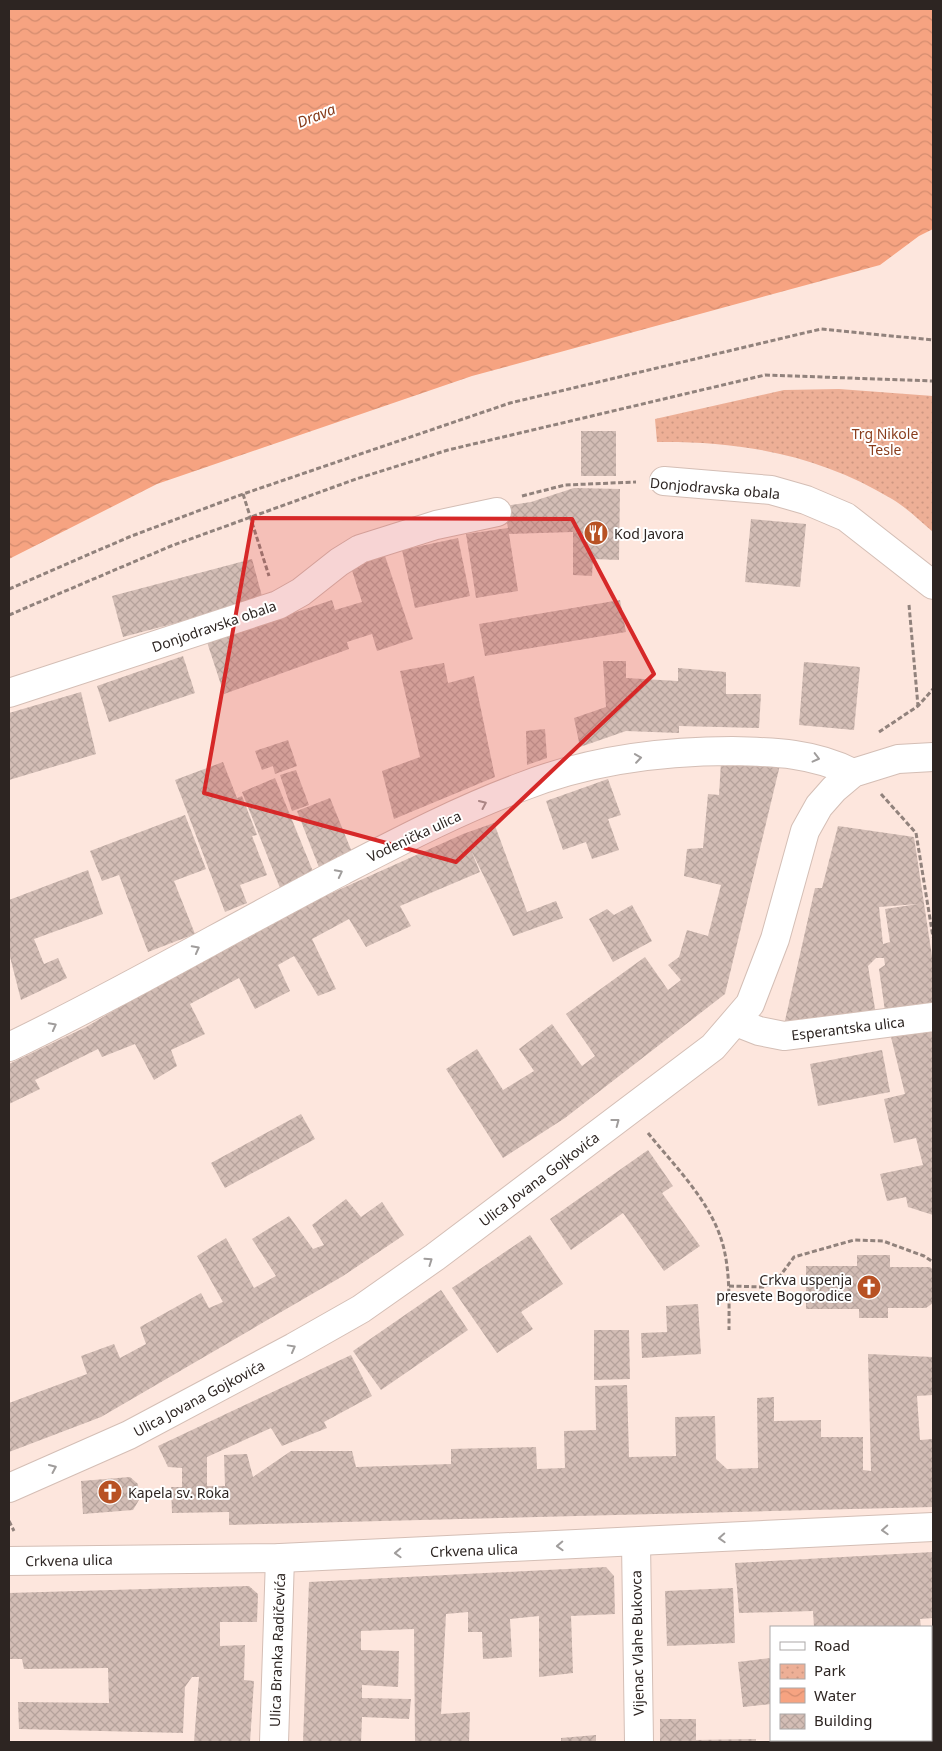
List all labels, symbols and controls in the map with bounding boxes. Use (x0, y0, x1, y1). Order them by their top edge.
water label: Drava (294, 98, 339, 132)
park label: Trg Nikole Tesle (852, 424, 918, 459)
street label: Donjodravska obala (649, 473, 781, 503)
restaurant icon: Kod Javora (583, 520, 609, 546)
place label: Kod Javora (614, 524, 684, 543)
street label: Donjodravska obala (149, 596, 279, 656)
one-way arrow (634, 753, 642, 764)
one-way arrow (811, 753, 819, 763)
one-way arrow (478, 799, 487, 810)
street label: Vodenička ulica (364, 806, 464, 866)
one-way arrow (334, 869, 343, 879)
one-way arrow (190, 945, 199, 955)
street label: Esperantska ulica (790, 1012, 906, 1044)
one-way arrow (47, 1022, 56, 1032)
one-way arrow (610, 1119, 620, 1128)
street label: Ulica Jovana Gojkovića (475, 1127, 603, 1231)
one-way arrow (423, 1258, 433, 1267)
place label: Crkva uspenja presvete Bogorodice (716, 1270, 852, 1305)
church icon: Crkva uspenja presvete Bogorodice (856, 1274, 882, 1300)
one-way arrow (287, 1344, 296, 1354)
street label: Ulica Jovana Gojkovića (130, 1355, 268, 1441)
one-way arrow (48, 1464, 57, 1475)
church icon: Kapela sv. Roka (97, 1479, 123, 1505)
place label: Kapela sv. Roka (128, 1483, 229, 1502)
one-way arrow (880, 1524, 888, 1535)
one-way arrow (718, 1533, 726, 1544)
street label: Crkvena ulica (430, 1539, 518, 1561)
one-way arrow (556, 1541, 564, 1551)
one-way arrow (393, 1548, 401, 1558)
street label: Crkvena ulica (25, 1550, 113, 1570)
street label: Vijenac Vlahe Bukovca (626, 1570, 648, 1716)
street label: Ulica Branka Radičevića (265, 1573, 289, 1727)
legend (770, 1626, 932, 1741)
text: Road (814, 1635, 850, 1655)
text: Park (814, 1660, 846, 1680)
text: Water (814, 1685, 856, 1705)
text: Building (814, 1710, 872, 1730)

